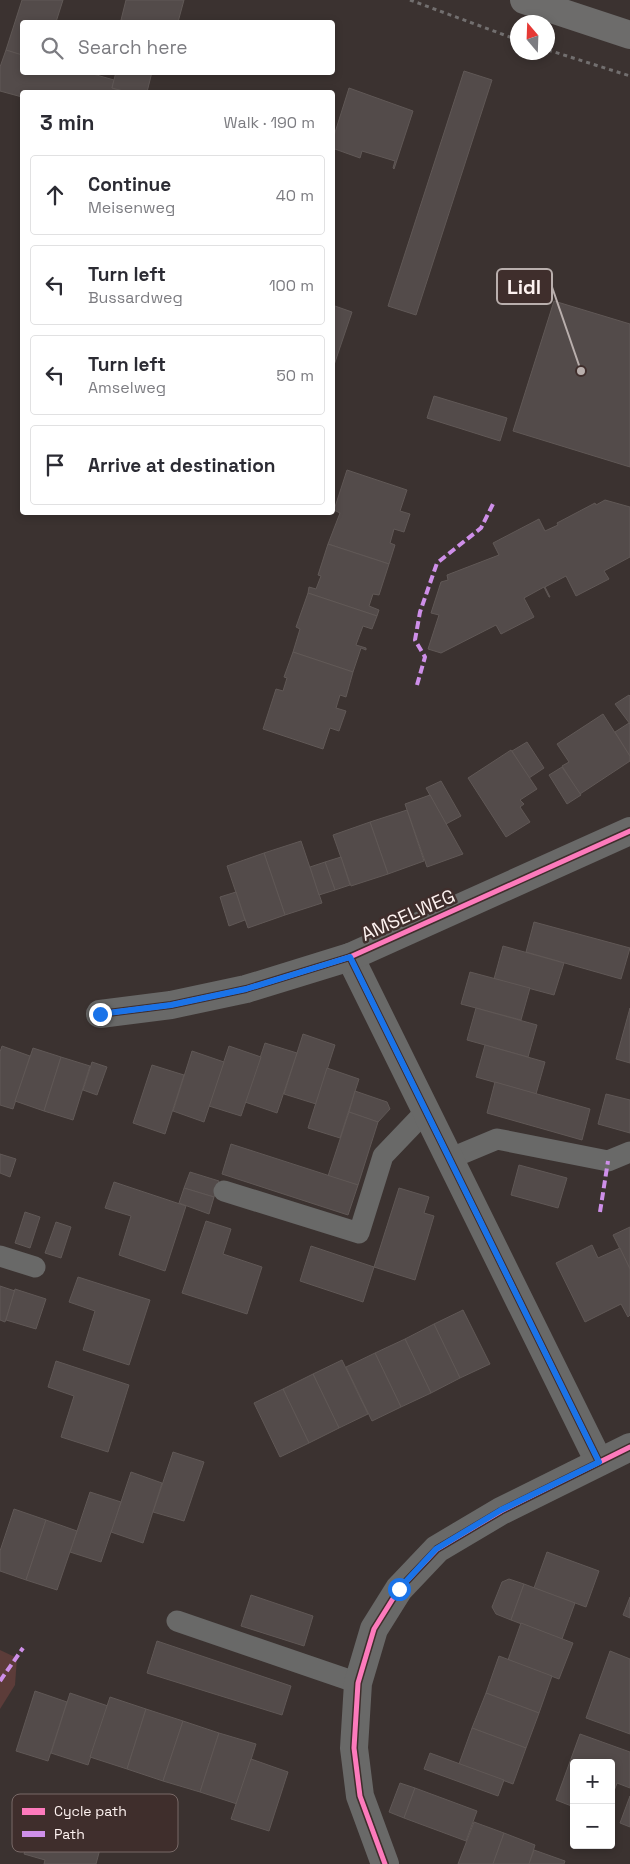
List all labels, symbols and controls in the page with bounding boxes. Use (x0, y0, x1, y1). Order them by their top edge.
north arrow (510, 15, 555, 60)
search box (20, 20, 335, 75)
icon: search (38, 34, 66, 62)
text: Search here (78, 35, 188, 60)
text: 3 min (40, 109, 95, 136)
text: Walk · 190 m (224, 112, 315, 133)
text: Continue (88, 172, 171, 197)
icon: ahead (41, 181, 69, 209)
text: 40 m (276, 185, 314, 206)
text: Meisenweg (88, 197, 175, 218)
text: Turn left (88, 262, 166, 287)
callout: Lidl (497, 269, 552, 304)
icon: left (41, 271, 69, 299)
text: Lidl (507, 274, 541, 300)
text: 100 m (269, 275, 314, 296)
text: Bussardweg (88, 287, 183, 308)
text: Turn left (88, 352, 166, 377)
icon: left (41, 361, 69, 389)
text: 50 m (276, 365, 314, 386)
text: Amselweg (88, 377, 166, 398)
icon: arrive (41, 451, 69, 479)
text: Arrive at destination (88, 453, 276, 478)
street label: AMSELWEG (357, 883, 459, 947)
route end (89, 1003, 112, 1026)
route start (388, 1578, 411, 1601)
map controls (570, 1759, 615, 1849)
button: + (570, 1759, 615, 1804)
legend (12, 1794, 178, 1852)
text: Cycle path (54, 1802, 127, 1820)
button: − (570, 1804, 615, 1849)
text: Path (54, 1825, 85, 1843)

